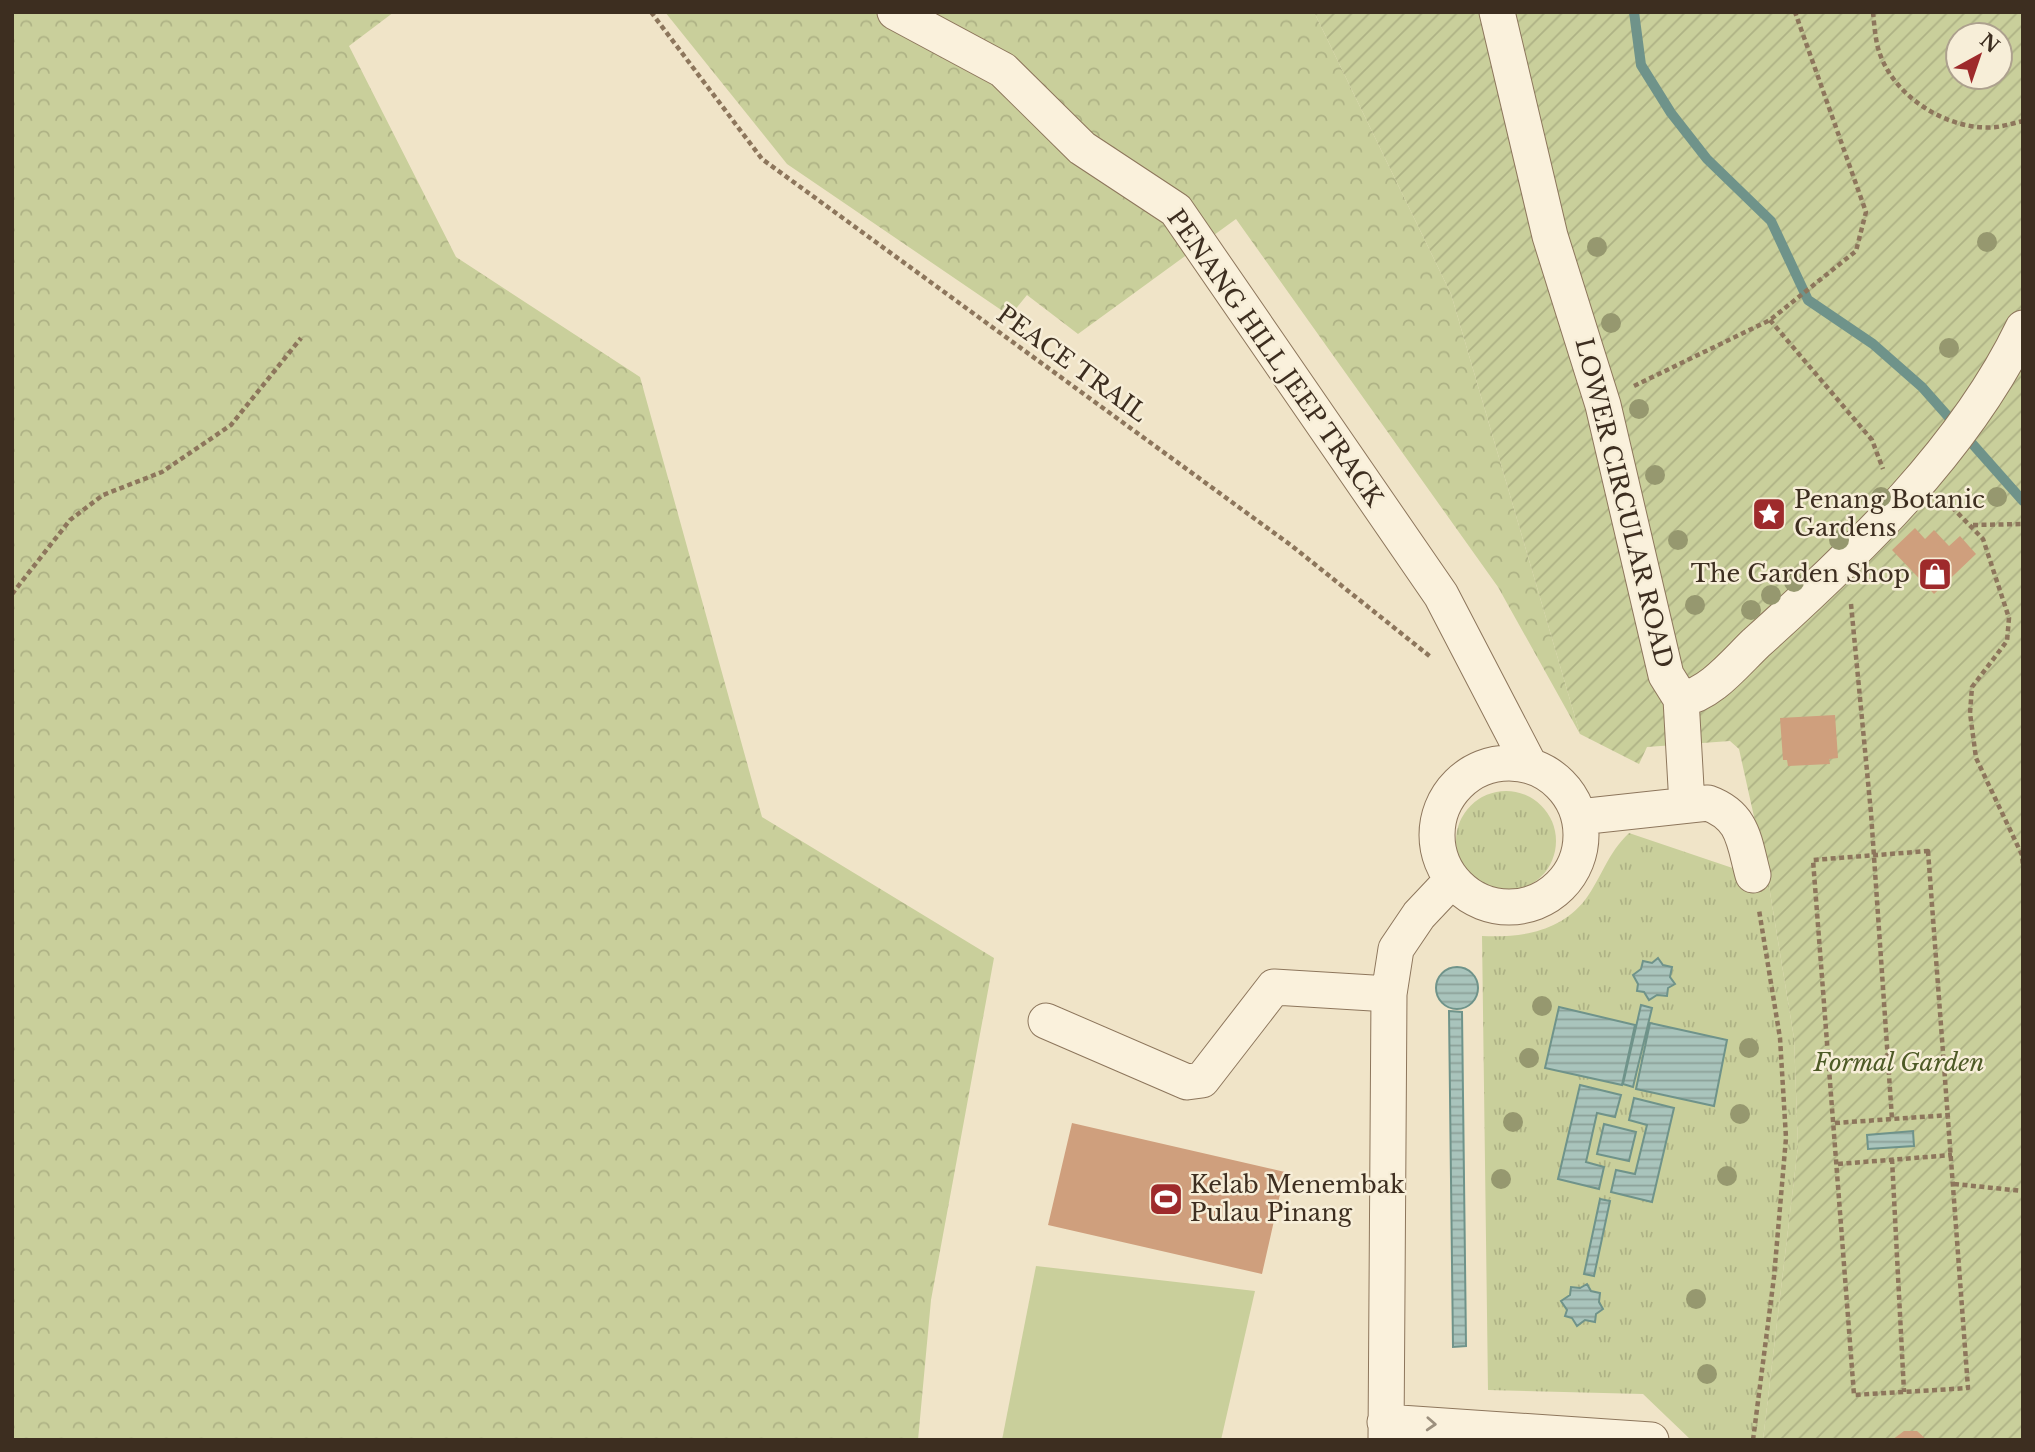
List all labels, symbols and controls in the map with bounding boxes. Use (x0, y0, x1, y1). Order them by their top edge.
north arrow (1944, 21, 2014, 91)
text: N (1975, 29, 2004, 58)
street label: PENANG HILL JEEP TRACK (1161, 204, 1390, 513)
street label: PEACE TRAIL (991, 299, 1153, 428)
street label: LOWER CIRCULAR ROAD (1569, 335, 1680, 671)
place label: Penang Botanic Gardens (1794, 485, 1985, 542)
place icon: Penang Botanic Gardens (1750, 495, 1788, 533)
shop icon: The Garden Shop (1916, 555, 1954, 593)
place label: The Garden Shop (1691, 559, 1910, 588)
park label: Formal Garden (1813, 1048, 1984, 1077)
place label: Kelab Menembak Pulau Pinang (1190, 1170, 1405, 1227)
sports icon: Kelab Menembak Pulau Pinang (1147, 1180, 1185, 1218)
one-way arrow (1426, 1417, 1437, 1432)

